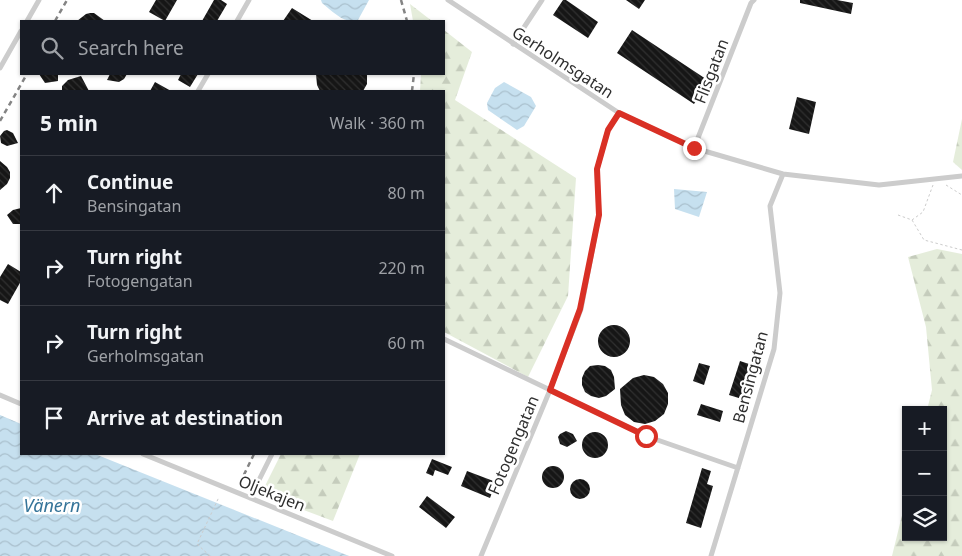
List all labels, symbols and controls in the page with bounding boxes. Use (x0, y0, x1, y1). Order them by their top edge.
search box (20, 20, 445, 75)
street label: Gerholmsgatan (508, 21, 618, 103)
icon: search (38, 34, 66, 62)
text: Search here (78, 35, 184, 61)
street label: Flisgatan (689, 35, 733, 107)
text: 5 min (40, 109, 98, 137)
text: Walk · 360 m (330, 112, 425, 134)
route end (683, 137, 706, 160)
text: Continue (87, 169, 173, 195)
icon: ahead (40, 179, 68, 207)
text: 80 m (388, 182, 425, 204)
text: Bensingatan (87, 195, 181, 217)
text: Turn right (87, 244, 182, 270)
icon: right (40, 254, 68, 282)
text: 220 m (378, 257, 425, 279)
text: Fotogengatan (87, 270, 193, 292)
text: Turn right (87, 319, 182, 345)
icon: right (40, 329, 68, 357)
street label: Bensingatan (727, 329, 773, 425)
text: 60 m (388, 332, 425, 354)
text: Gerholmsgatan (87, 345, 204, 367)
street label: Fotogengatan (482, 392, 544, 498)
icon: arrive (40, 404, 68, 432)
text: Arrive at destination (87, 405, 283, 431)
map controls (902, 406, 947, 541)
button: + (902, 406, 947, 451)
route start (635, 425, 658, 448)
button: − (902, 451, 947, 496)
street label: Oljekajen (235, 470, 309, 516)
water label: Vänern (24, 493, 80, 517)
button: layers (902, 496, 947, 541)

